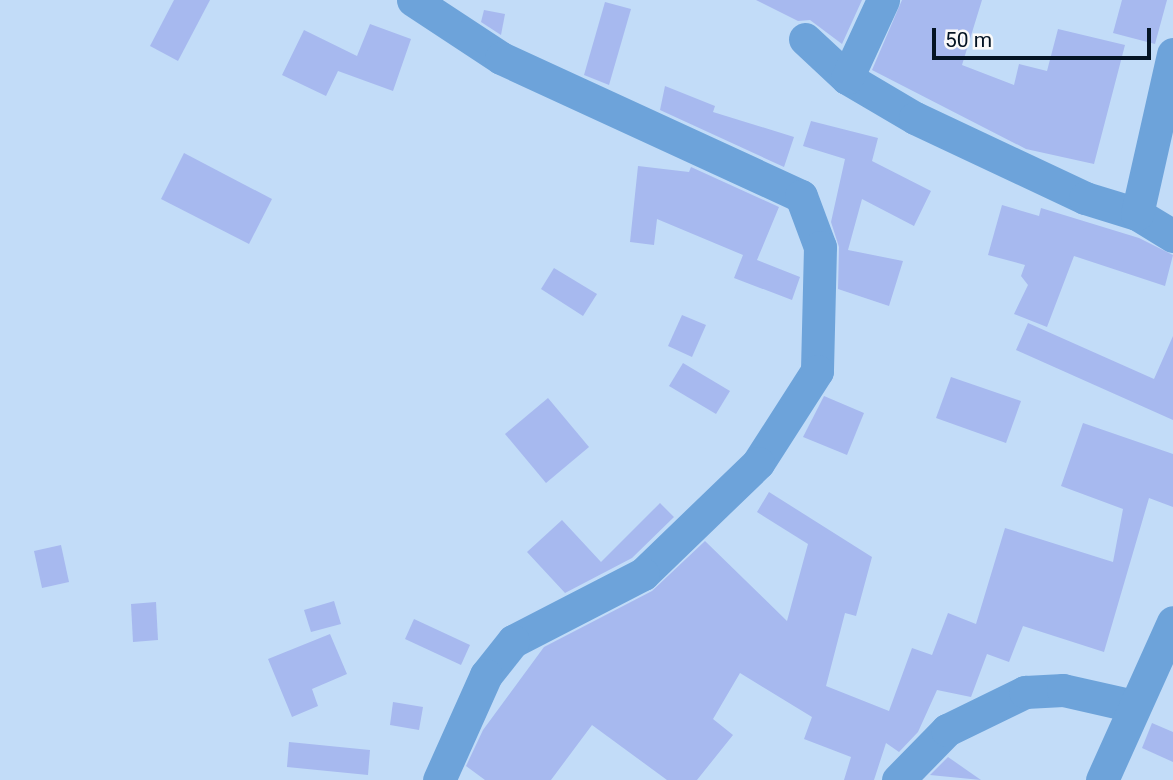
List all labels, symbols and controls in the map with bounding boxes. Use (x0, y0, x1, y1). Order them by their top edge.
scale bar (935, 14, 1154, 58)
text: 50 m (945, 28, 992, 52)

